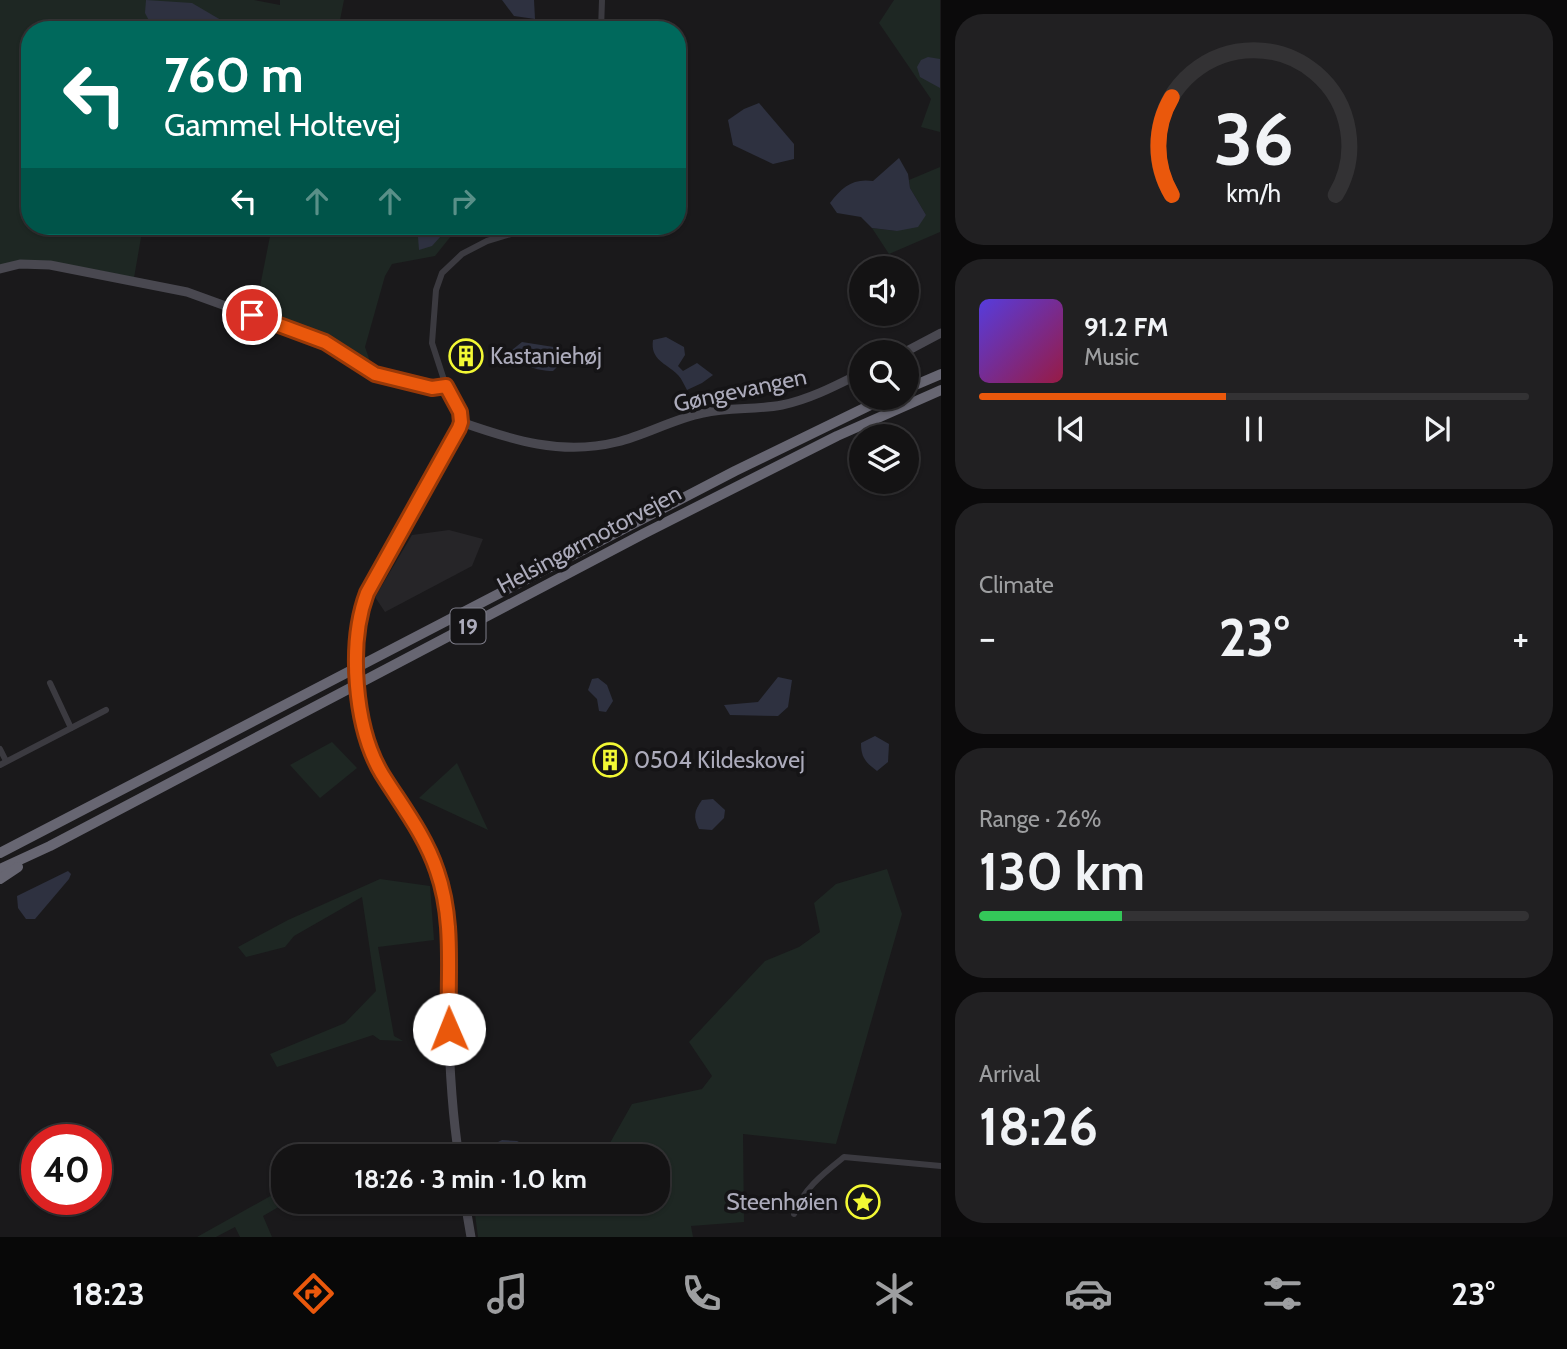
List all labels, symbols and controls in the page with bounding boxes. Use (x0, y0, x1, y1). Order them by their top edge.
text: 760 m (164, 45, 304, 104)
icon: left (49, 49, 140, 140)
text: 36 (1214, 96, 1294, 184)
text: Gammel Holtevej (164, 105, 401, 144)
text: km/h (1227, 178, 1281, 208)
icon: left (225, 182, 263, 220)
icon: ahead (298, 182, 336, 220)
icon: ahead (371, 182, 409, 220)
icon: right (444, 182, 482, 220)
map controls (849, 256, 919, 494)
button: sound (849, 256, 919, 326)
pin (222, 285, 282, 345)
icon: arrive (233, 296, 271, 334)
text: 91.2 FM (1084, 311, 1168, 343)
building icon: Kastaniehøj (447, 337, 485, 375)
button: search (849, 340, 919, 410)
place label: Kastaniehøj (490, 342, 602, 370)
text: Music (1084, 343, 1139, 371)
street label: Gøngevangen (671, 362, 809, 418)
icon: previous (1052, 410, 1090, 448)
icon: pause (1235, 410, 1273, 448)
icon: next (1418, 410, 1456, 448)
button: layers (849, 424, 919, 494)
street label: Helsingørmotorvejen (492, 479, 686, 599)
text: Climate (979, 571, 1054, 599)
text: 23° (1219, 606, 1289, 669)
road number: 19 (450, 608, 486, 644)
text: − (979, 614, 996, 661)
text: + (1512, 614, 1529, 661)
building icon: 0504 Kildeskovej (591, 741, 629, 779)
place label: 0504 Kildeskovej (634, 746, 805, 774)
text: Range · 26% (979, 805, 1102, 833)
text: 130 km (979, 840, 1145, 903)
position arrow (412, 992, 486, 1066)
text: Arrival (979, 1060, 1040, 1088)
text: 18:26 (979, 1095, 1098, 1158)
speed limit sign: 40 (21, 1124, 112, 1215)
text: 18:26 · 3 min · 1.0 km (354, 1163, 587, 1195)
place icon: Steenhøien (844, 1183, 882, 1221)
place label: Steenhøien (726, 1188, 838, 1216)
icon: directions (289, 1269, 338, 1318)
icon: music (483, 1269, 532, 1318)
icon: phone (677, 1269, 726, 1318)
icon: climate (870, 1269, 919, 1318)
icon: car (1064, 1269, 1113, 1318)
icon: filters (1258, 1269, 1307, 1318)
text: 18:23 (72, 1274, 145, 1313)
text: 23° (1451, 1274, 1495, 1313)

